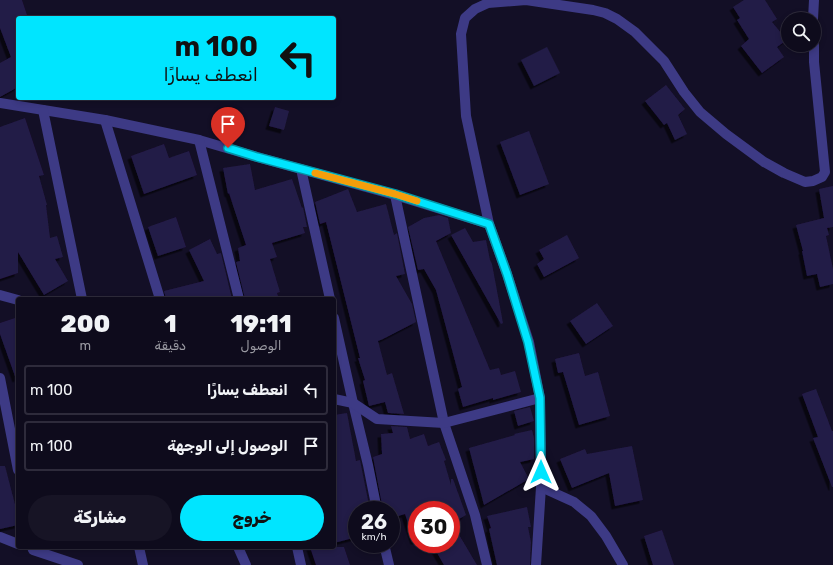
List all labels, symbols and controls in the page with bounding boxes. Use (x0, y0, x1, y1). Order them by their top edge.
map controls (781, 12, 821, 52)
button: search (781, 12, 821, 52)
text: 100 m (174, 30, 258, 63)
icon: left (272, 32, 324, 84)
text: انعطف يسارًا (164, 64, 258, 86)
pin (211, 107, 245, 148)
icon: arrive (217, 113, 239, 135)
text: 200 (60, 310, 110, 338)
text: 1 (164, 310, 177, 338)
text: 19:11 (230, 310, 292, 338)
text: m (80, 338, 91, 353)
text: دقيقة (155, 338, 186, 353)
text: الوصول (241, 338, 282, 353)
icon: left (300, 379, 322, 401)
text: 100 m (30, 381, 73, 399)
text: انعطف يسارًا (207, 381, 288, 399)
icon: arrive (300, 435, 322, 457)
text: 100 m (30, 437, 73, 455)
text: الوصول إلى الوجهة (167, 437, 288, 455)
position arrow (520, 451, 562, 493)
button: مشاركة (28, 495, 172, 541)
button: خروج (180, 495, 324, 541)
speed limit sign: 30 (408, 501, 460, 553)
text: 26 (361, 510, 387, 534)
text: km/h (362, 531, 386, 543)

